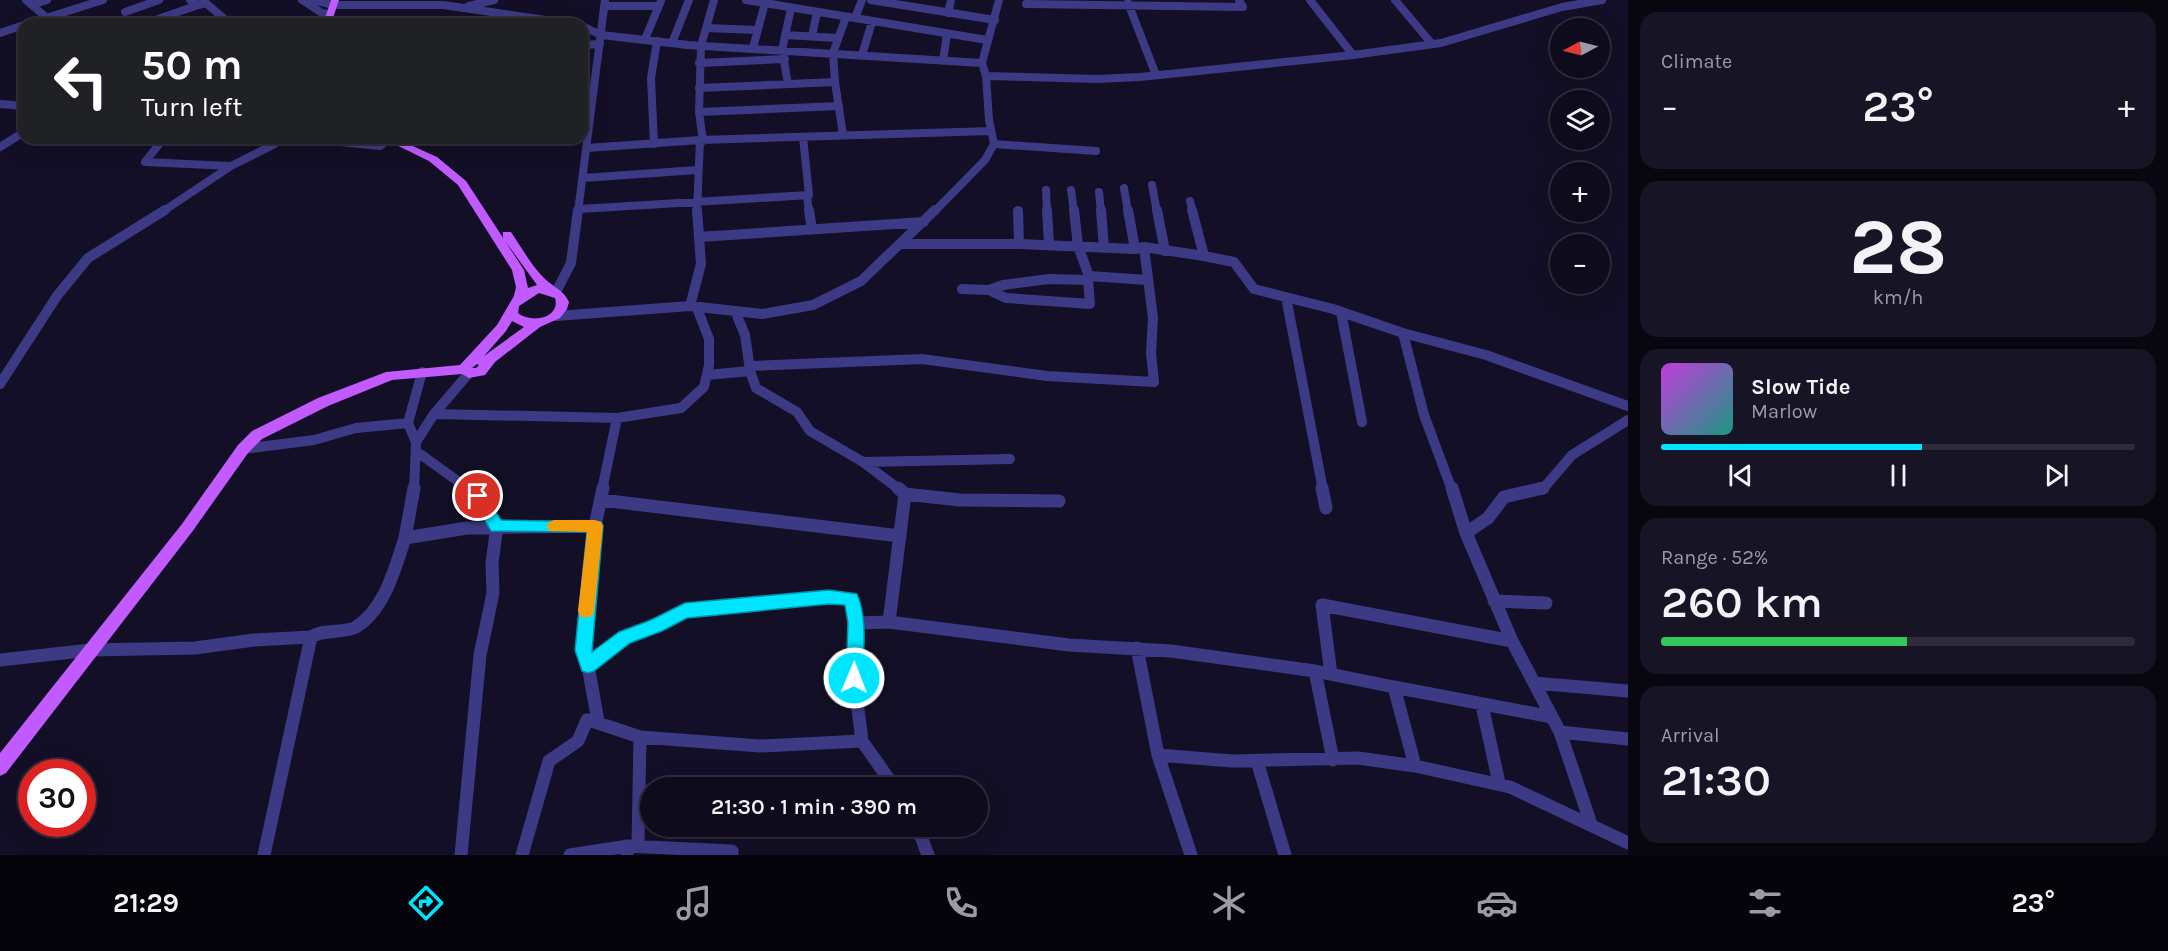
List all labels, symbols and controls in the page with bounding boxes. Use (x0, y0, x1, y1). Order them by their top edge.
north arrow (1550, 18, 1610, 78)
map controls (1550, 18, 1610, 294)
text: 50 m (141, 40, 243, 90)
icon: left (42, 42, 120, 120)
text: Climate (1661, 50, 1732, 73)
text: 23° (1862, 80, 1934, 132)
text: − (1661, 87, 1678, 125)
text: + (2118, 87, 2135, 125)
button: layers (1550, 90, 1610, 150)
text: Turn left (141, 91, 242, 123)
button: + (1550, 162, 1610, 222)
text: 28 (1849, 201, 1947, 293)
button: − (1550, 234, 1610, 294)
text: km/h (1873, 286, 1923, 309)
text: Slow Tide (1751, 374, 1851, 400)
text: Marlow (1751, 400, 1817, 423)
icon: previous (1724, 459, 1757, 492)
icon: pause (1882, 459, 1915, 492)
icon: next (2040, 459, 2073, 492)
pin (452, 470, 503, 521)
icon: arrive (461, 479, 494, 512)
text: Range · 52% (1661, 546, 1768, 569)
text: 260 km (1661, 576, 1823, 628)
position arrow (822, 646, 886, 710)
text: Arrival (1661, 724, 1720, 747)
text: 21:30 (1661, 754, 1771, 806)
speed limit sign: 30 (18, 759, 96, 837)
text: 21:30 · 1 min · 390 m (711, 794, 917, 820)
icon: directions (405, 882, 447, 924)
icon: music (673, 882, 715, 924)
icon: phone (940, 882, 982, 924)
icon: climate (1208, 882, 1250, 924)
icon: car (1476, 882, 1518, 924)
icon: filters (1744, 882, 1786, 924)
text: 21:29 (113, 887, 179, 919)
text: 23° (2011, 887, 2055, 919)

